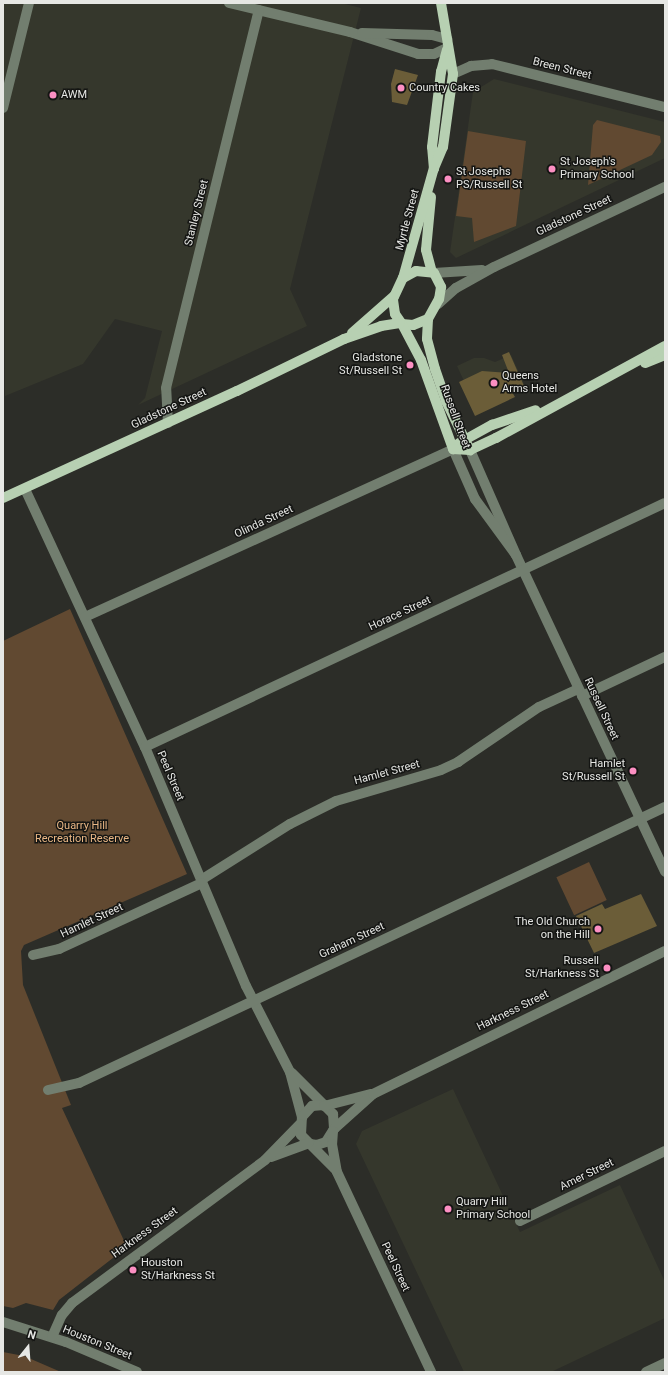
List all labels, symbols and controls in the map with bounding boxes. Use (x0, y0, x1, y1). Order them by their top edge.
street label: Breen Street (531, 55, 593, 83)
place label: Country Cakes (409, 81, 480, 95)
marker: Country Cakes (396, 83, 406, 93)
place label: AWM (61, 88, 87, 102)
marker: AWM (48, 90, 58, 100)
place label: St Joseph's Primary School (560, 156, 634, 182)
marker: St Joseph's Primary School (547, 164, 557, 174)
place label: St Josephs PS/Russell St (456, 166, 522, 192)
marker: St Josephs PS/Russell St (443, 174, 453, 184)
street label: Stanley Street (182, 179, 212, 247)
street label: Myrtle Street (394, 188, 422, 252)
street label: Gladstone Street (534, 193, 614, 239)
place label: Gladstone St/Russell St (339, 352, 402, 378)
marker: Gladstone St/Russell St (405, 360, 415, 370)
place label: Queens Arms Hotel (502, 370, 557, 396)
marker: Queens Arms Hotel (489, 378, 499, 388)
street label: Russell Street (437, 383, 473, 451)
street label: Gladstone Street (129, 386, 209, 432)
street label: Olinda Street (233, 503, 295, 541)
street label: Horace Street (367, 594, 433, 634)
street label: Russell Street (581, 676, 621, 742)
street label: Peel Street (154, 749, 186, 803)
street label: Hamlet Street (353, 758, 421, 788)
place label: Hamlet St/Russell St (562, 758, 625, 784)
marker: Hamlet St/Russell St (628, 766, 638, 776)
park label: Quarry Hill Recreation Reserve (35, 820, 129, 846)
street label: Hamlet Street (59, 901, 125, 941)
place label: The Old Church on the Hill (515, 916, 590, 942)
street label: Graham Street (317, 920, 387, 962)
marker: The Old Church on the Hill (593, 924, 603, 934)
place label: Russell St/Harkness St (525, 955, 599, 981)
marker: Russell St/Harkness St (602, 963, 612, 973)
street label: Harkness Street (475, 988, 551, 1034)
street label: Amer Street (558, 1156, 616, 1194)
place label: Quarry Hill Primary School (456, 1196, 530, 1222)
marker: Quarry Hill Primary School (443, 1204, 453, 1214)
street label: Harkness Street (110, 1205, 180, 1261)
street label: Peel Street (378, 1240, 412, 1294)
place label: Houston St/Harkness St (141, 1257, 215, 1283)
marker: Houston St/Harkness St (128, 1265, 138, 1275)
street label: Houston Street (60, 1323, 134, 1363)
north arrow (8, 1327, 48, 1367)
text: N (26, 1328, 37, 1342)

